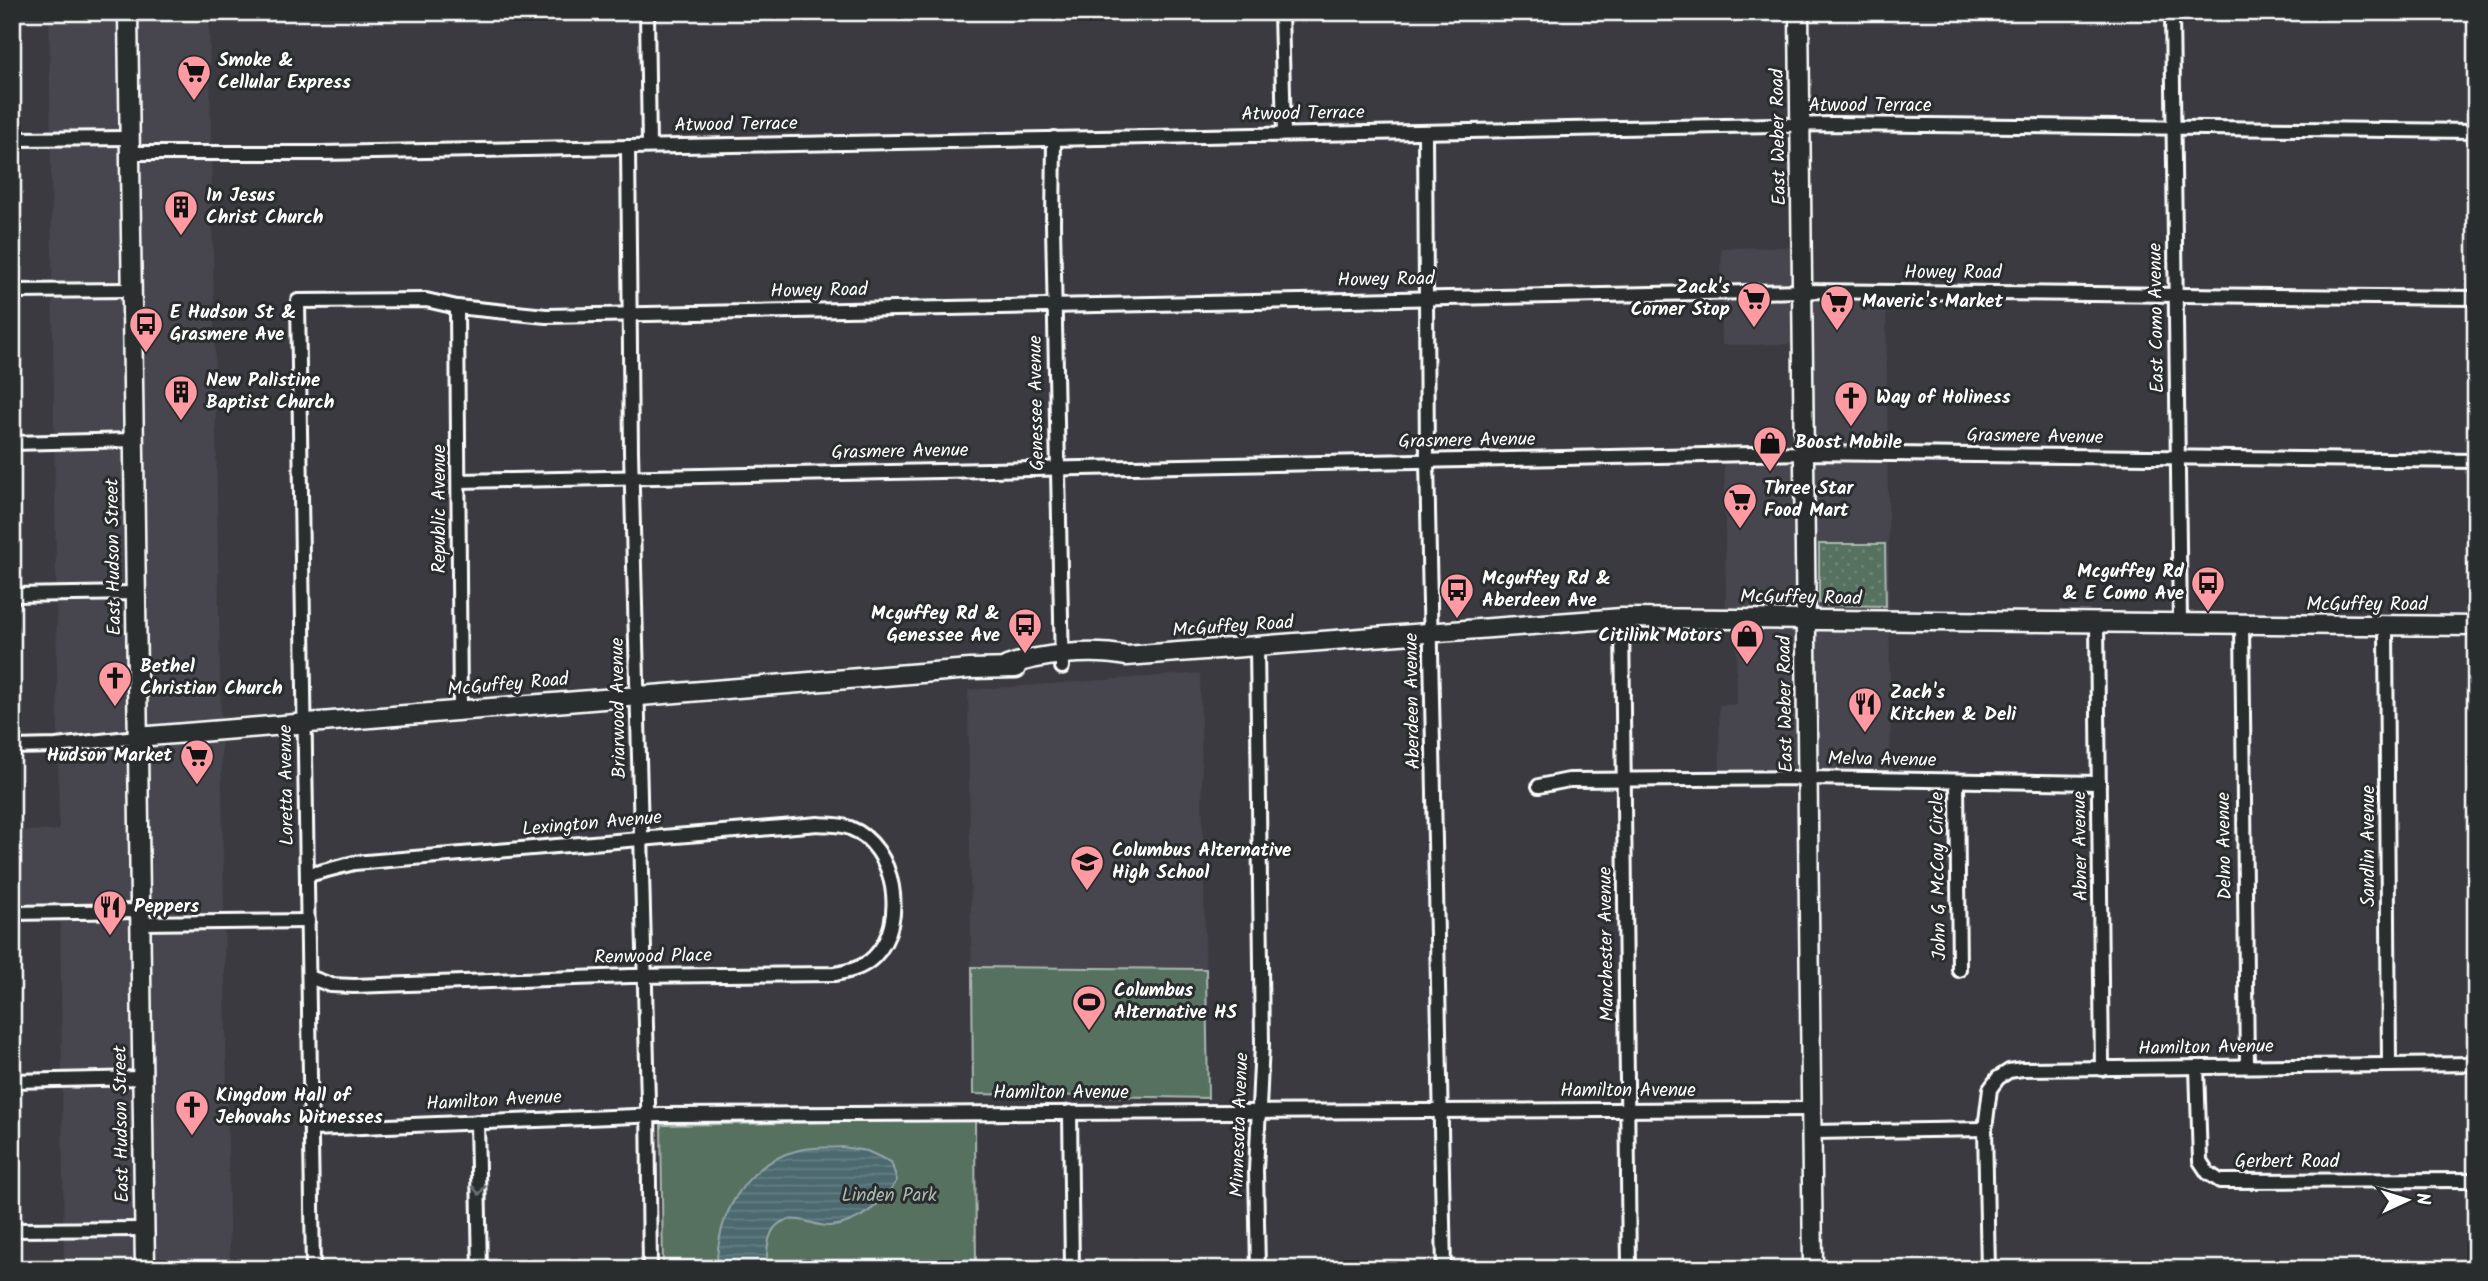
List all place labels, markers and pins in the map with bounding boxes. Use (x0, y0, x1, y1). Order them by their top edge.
place label: Smoke & Cellular Express (218, 46, 351, 98)
supermarket icon: Smoke & Cellular Express (175, 53, 213, 102)
place label: In Jesus Christ Church (206, 181, 324, 233)
building icon: In Jesus Christ Church (162, 188, 200, 237)
place label: Zack's Corner Stop (1631, 273, 1730, 325)
supermarket icon: Zack's Corner Stop (1735, 280, 1773, 329)
supermarket icon: Maveric's Market (1818, 283, 1856, 332)
place label: Maveric's Market (1862, 287, 2003, 317)
place label: E Hudson St & Grasmere Ave (170, 298, 296, 350)
bus stop icon: E Hudson St & Grasmere Ave (127, 305, 165, 354)
place label: New Palistine Baptist Church (206, 366, 335, 418)
building icon: New Palistine Baptist Church (162, 373, 200, 422)
church icon: Way of Holiness (1832, 379, 1870, 428)
place label: Way of Holiness (1876, 383, 2011, 413)
shop icon: Boost Mobile (1751, 424, 1789, 473)
place label: Boost Mobile (1795, 428, 1902, 458)
place label: Three Star Food Mart (1764, 474, 1855, 526)
supermarket icon: Three Star Food Mart (1721, 481, 1759, 530)
place label: Mcguffey Rd & E Como Ave (2063, 557, 2185, 609)
place label: Mcguffey Rd & Aberdeen Ave (1482, 564, 1611, 616)
bus stop icon: Mcguffey Rd & E Como Ave (2189, 564, 2227, 613)
bus stop icon: Mcguffey Rd & Aberdeen Ave (1438, 571, 1476, 620)
place label: Mcguffey Rd & Genessee Ave (871, 599, 1000, 651)
bus stop icon: Mcguffey Rd & Genessee Ave (1006, 606, 1044, 655)
shop icon: Citilink Motors (1728, 617, 1766, 666)
place label: Citilink Motors (1599, 621, 1722, 651)
place label: Bethel Christian Church (140, 652, 283, 704)
church icon: Bethel Christian Church (96, 659, 134, 708)
place label: Zach's Kitchen & Deli (1890, 678, 2017, 730)
restaurant icon: Zach's Kitchen & Deli (1846, 685, 1884, 734)
supermarket icon: Hudson Market (178, 737, 216, 786)
place label: Hudson Market (47, 741, 172, 771)
place label: Columbus Alternative High School (1112, 836, 1291, 888)
school or university icon: Columbus Alternative High School (1068, 843, 1106, 892)
restaurant icon: Peppers (91, 888, 129, 937)
place label: Peppers (134, 892, 199, 922)
place label: Columbus Alternative HS (1114, 976, 1237, 1028)
sports icon: Columbus Alternative HS (1070, 983, 1108, 1032)
place label: Kingdom Hall of Jehovahs Witnesses (216, 1081, 383, 1133)
church icon: Kingdom Hall of Jehovahs Witnesses (173, 1088, 211, 1137)

